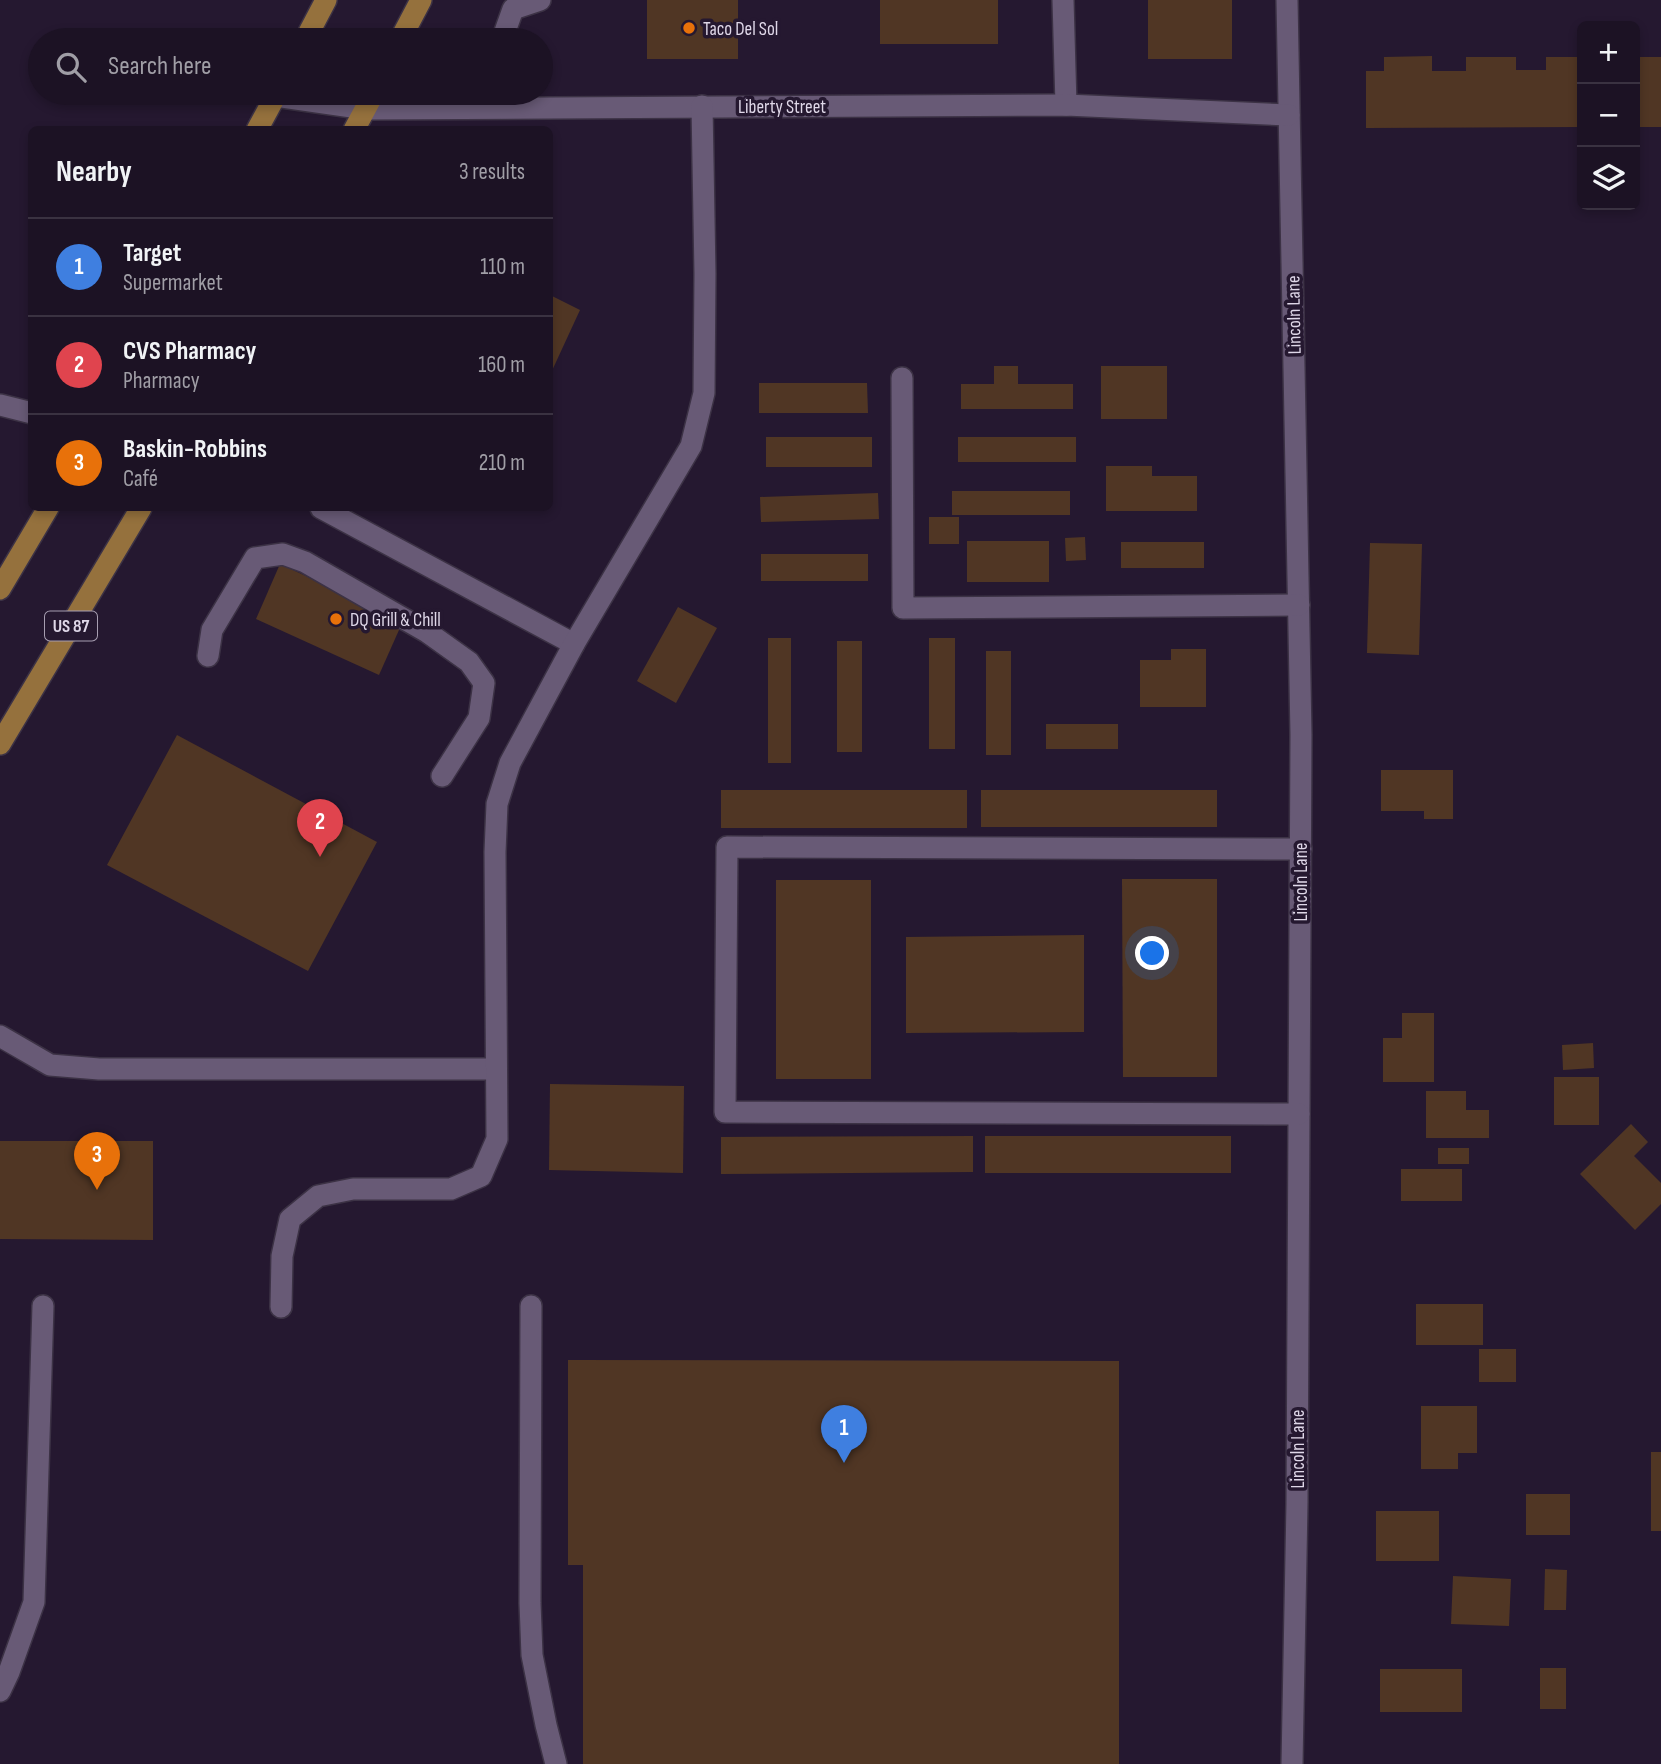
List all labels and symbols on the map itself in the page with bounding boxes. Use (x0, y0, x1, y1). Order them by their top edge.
place label: Taco Del Sol (703, 18, 778, 41)
marker: Taco Del Sol (681, 20, 697, 36)
street label: Liberty Street (738, 96, 826, 119)
street label: Lincoln Lane (1282, 275, 1307, 355)
place label: DQ Grill & Chill (350, 609, 441, 632)
marker: DQ Grill & Chill (328, 611, 344, 627)
road number: US 87 (45, 612, 97, 640)
pin: 2 (297, 799, 343, 857)
street label: Lincoln Lane (1290, 843, 1313, 921)
your location (1135, 936, 1169, 970)
pin: 3 (74, 1132, 120, 1190)
pin: 1 (821, 1405, 867, 1463)
street label: Lincoln Lane (1287, 1410, 1310, 1488)

